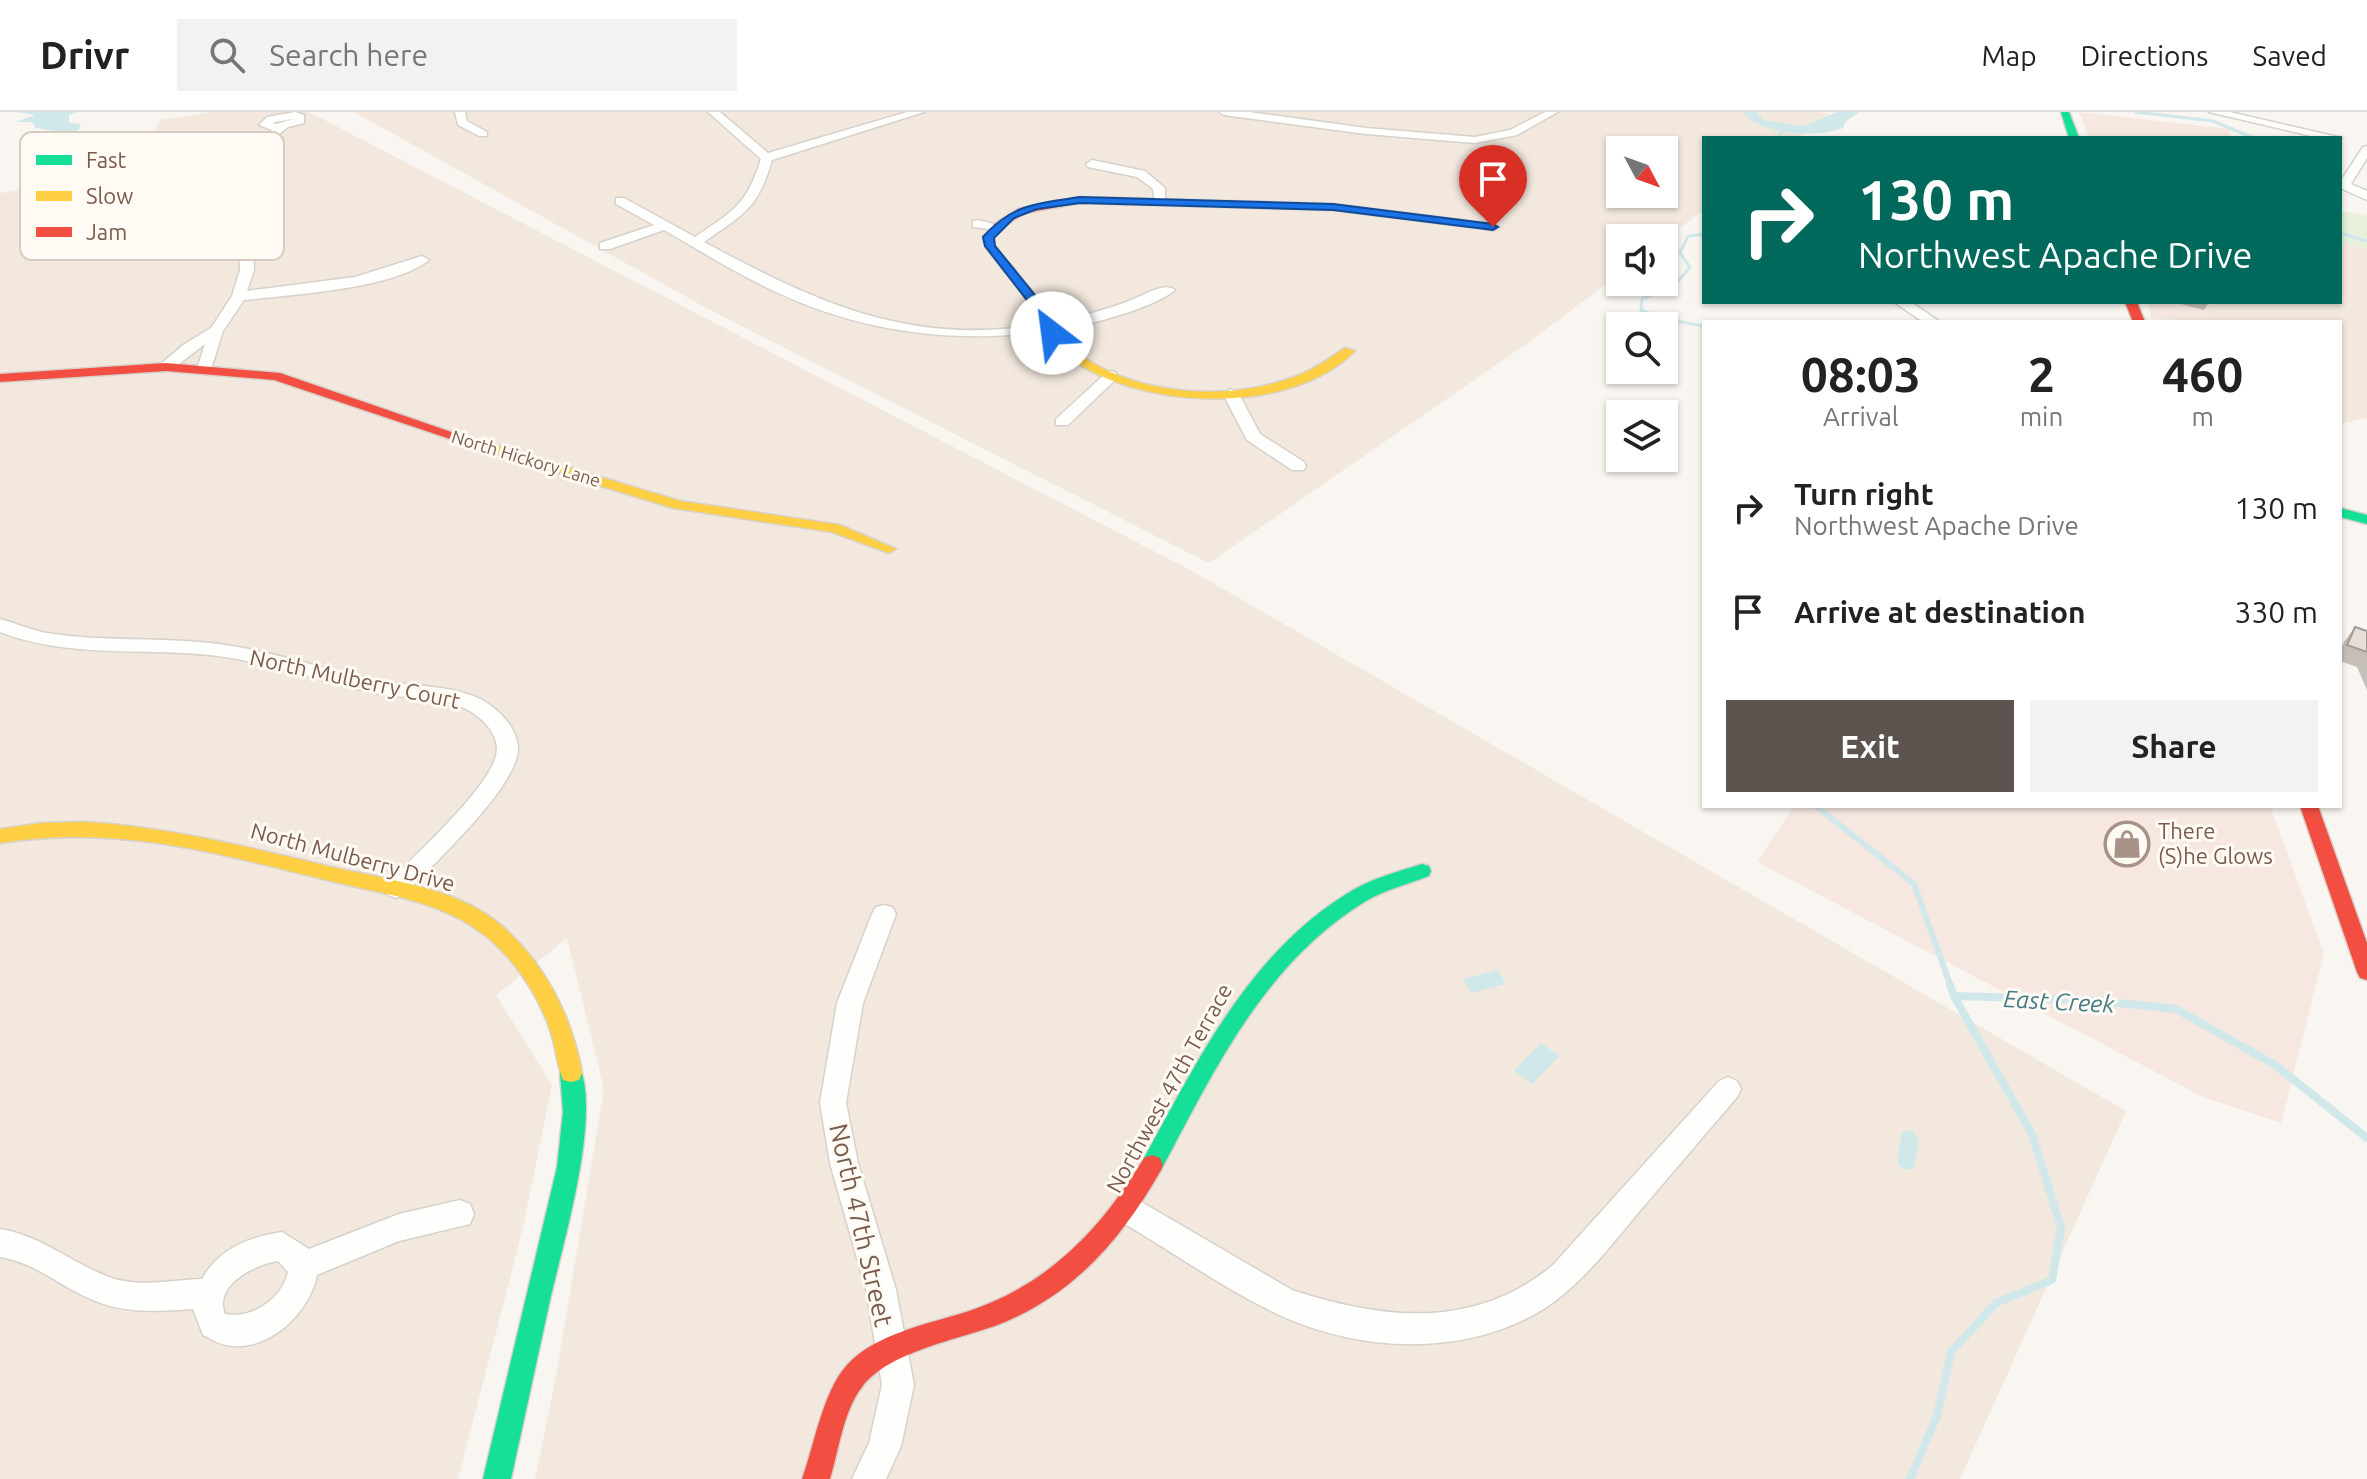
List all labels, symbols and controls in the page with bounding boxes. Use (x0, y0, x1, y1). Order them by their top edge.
search box (177, 19, 737, 91)
icon: search (205, 33, 249, 77)
text: Drivr (40, 34, 129, 76)
text: Search here (269, 38, 428, 72)
text: Map (1981, 40, 2037, 71)
text: Directions (2081, 40, 2208, 71)
text: Saved (2252, 40, 2327, 71)
legend (20, 132, 284, 260)
north arrow (1606, 136, 1678, 208)
map controls (1606, 136, 1678, 472)
pin (1459, 145, 1527, 227)
text: Fast (86, 147, 127, 172)
icon: arrive (1471, 157, 1515, 201)
icon: right (1726, 168, 1830, 272)
text: 130 m (1858, 168, 2014, 231)
text: Slow (86, 183, 133, 208)
text: Jam (86, 219, 127, 244)
button: sound (1606, 224, 1678, 296)
text: Northwest Apache Drive (1858, 234, 2252, 275)
position arrow (1010, 291, 1094, 375)
button: search (1606, 312, 1678, 384)
text: 08:03 (1801, 347, 1921, 401)
text: 2 (2028, 347, 2055, 401)
text: 460 (2162, 347, 2243, 401)
button: layers (1606, 400, 1678, 472)
text: Arrival (1823, 402, 1899, 431)
text: min (2020, 402, 2063, 431)
text: m (2191, 402, 2214, 431)
street label: North Hickory Lane (449, 426, 603, 490)
text: Turn right (1794, 477, 1934, 511)
icon: right (1726, 486, 1770, 530)
text: 130 m (2234, 491, 2318, 525)
text: Northwest Apache Drive (1794, 511, 2079, 540)
icon: arrive (1726, 590, 1770, 634)
text: Arrive at destination (1794, 595, 2086, 629)
text: 330 m (2234, 595, 2318, 629)
street label: North Mulberry Court (248, 644, 463, 713)
button: Exit (1726, 700, 2014, 792)
button: Share (2030, 700, 2318, 792)
street label: North Mulberry Drive (248, 817, 458, 896)
place label: There (S)he Glows (2158, 818, 2273, 869)
shop icon: There (S)he Glows (2103, 820, 2151, 868)
street label: Northwest 47th Terrace (1101, 979, 1237, 1197)
water label: East Creek (2003, 985, 2116, 1018)
street label: North 47th Street (824, 1120, 899, 1329)

